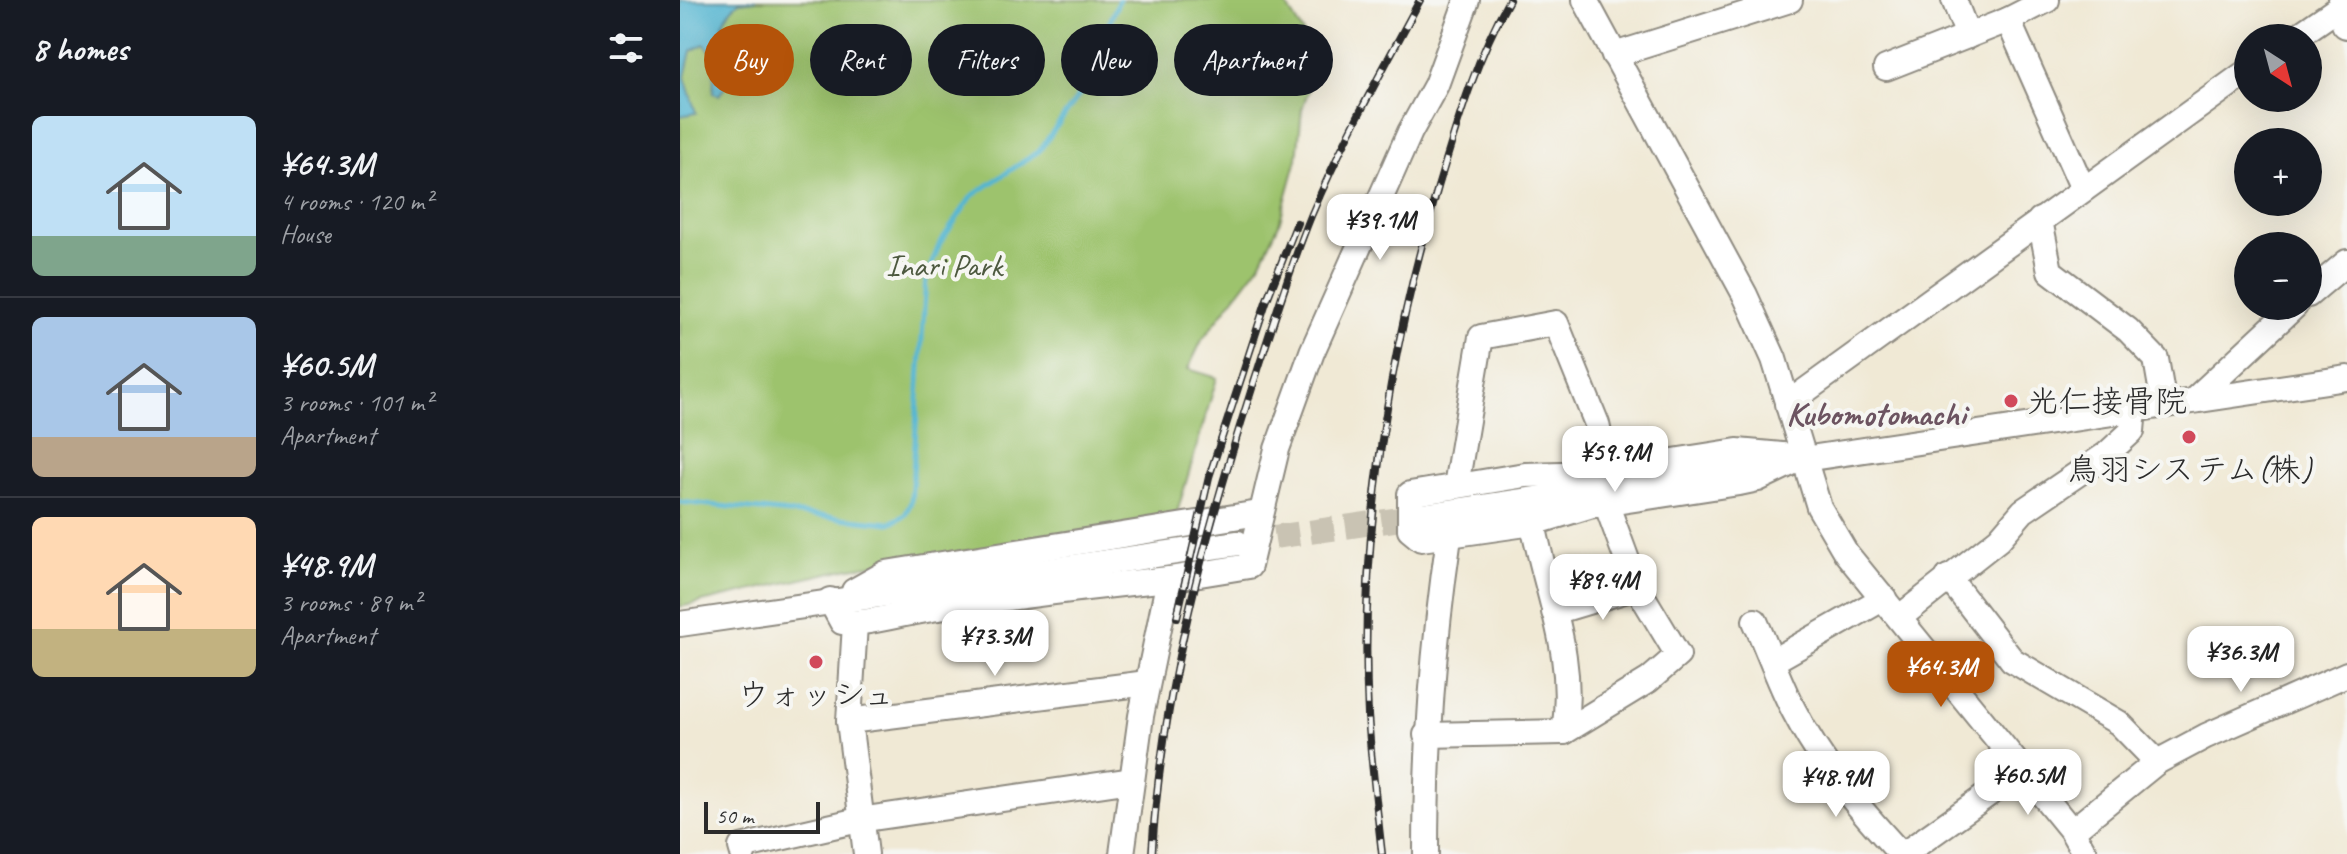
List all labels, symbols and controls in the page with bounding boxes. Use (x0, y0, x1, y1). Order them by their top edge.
chip: Buy (704, 24, 794, 96)
chip: Rent (810, 24, 912, 96)
chip: Filters (928, 24, 1045, 96)
chip: New (1061, 24, 1158, 96)
chip: Apartment (1174, 24, 1333, 96)
north arrow (2234, 24, 2322, 112)
map controls (2234, 24, 2322, 320)
icon: filters (604, 26, 648, 70)
text: 8 homes (32, 27, 128, 70)
button: + (2234, 128, 2322, 216)
text: ¥64.3M (280, 142, 373, 185)
icon: home (96, 148, 192, 244)
text: 4 rooms · 120 m² (280, 185, 432, 218)
pin: ¥39.1M (1315, 194, 1445, 262)
text: ¥39.1M (1345, 203, 1415, 236)
text: House (280, 218, 331, 251)
button: − (2234, 232, 2322, 320)
park label: Inari Park (886, 245, 1004, 286)
text: ¥60.5M (280, 343, 373, 386)
icon: home (96, 349, 192, 445)
place label: 光仁接骨院 (2027, 381, 2187, 422)
text: 3 rooms · 101 m² (280, 386, 432, 419)
district label: Kubomotomachi (1786, 392, 1970, 435)
marker: 光仁接骨院 (2002, 392, 2020, 410)
text: Apartment (280, 419, 376, 452)
pin: ¥59.9M (1550, 426, 1680, 494)
marker: 鳥羽システム(株) (2180, 428, 2198, 446)
text: ¥59.9M (1580, 435, 1650, 468)
place label: 鳥羽システム(株) (2067, 449, 2313, 490)
text: ¥48.9M (280, 543, 372, 586)
icon: home (96, 549, 192, 645)
pin: ¥89.4M (1538, 554, 1668, 622)
text: ¥89.4M (1568, 563, 1638, 596)
text: 3 rooms · 89 m² (280, 586, 421, 619)
pin: ¥73.3M (930, 610, 1060, 678)
text: Apartment (280, 619, 376, 652)
text: ¥73.3M (960, 619, 1030, 652)
pin: ¥36.3M (2176, 626, 2306, 694)
text: ¥36.3M (2205, 635, 2277, 668)
pin: ¥64.3M (1876, 641, 2006, 709)
text: ¥64.3M (1905, 650, 1977, 683)
marker: ウォッシュ (807, 653, 825, 671)
place label: ウォッシュ (737, 674, 895, 715)
pin: ¥60.5M (1963, 749, 2093, 817)
pin: ¥48.9M (1771, 751, 1901, 819)
text: ¥60.5M (1992, 758, 2064, 791)
text: ¥48.9M (1801, 760, 1871, 793)
scale bar (704, 798, 820, 834)
text: 50 m (716, 802, 753, 830)

